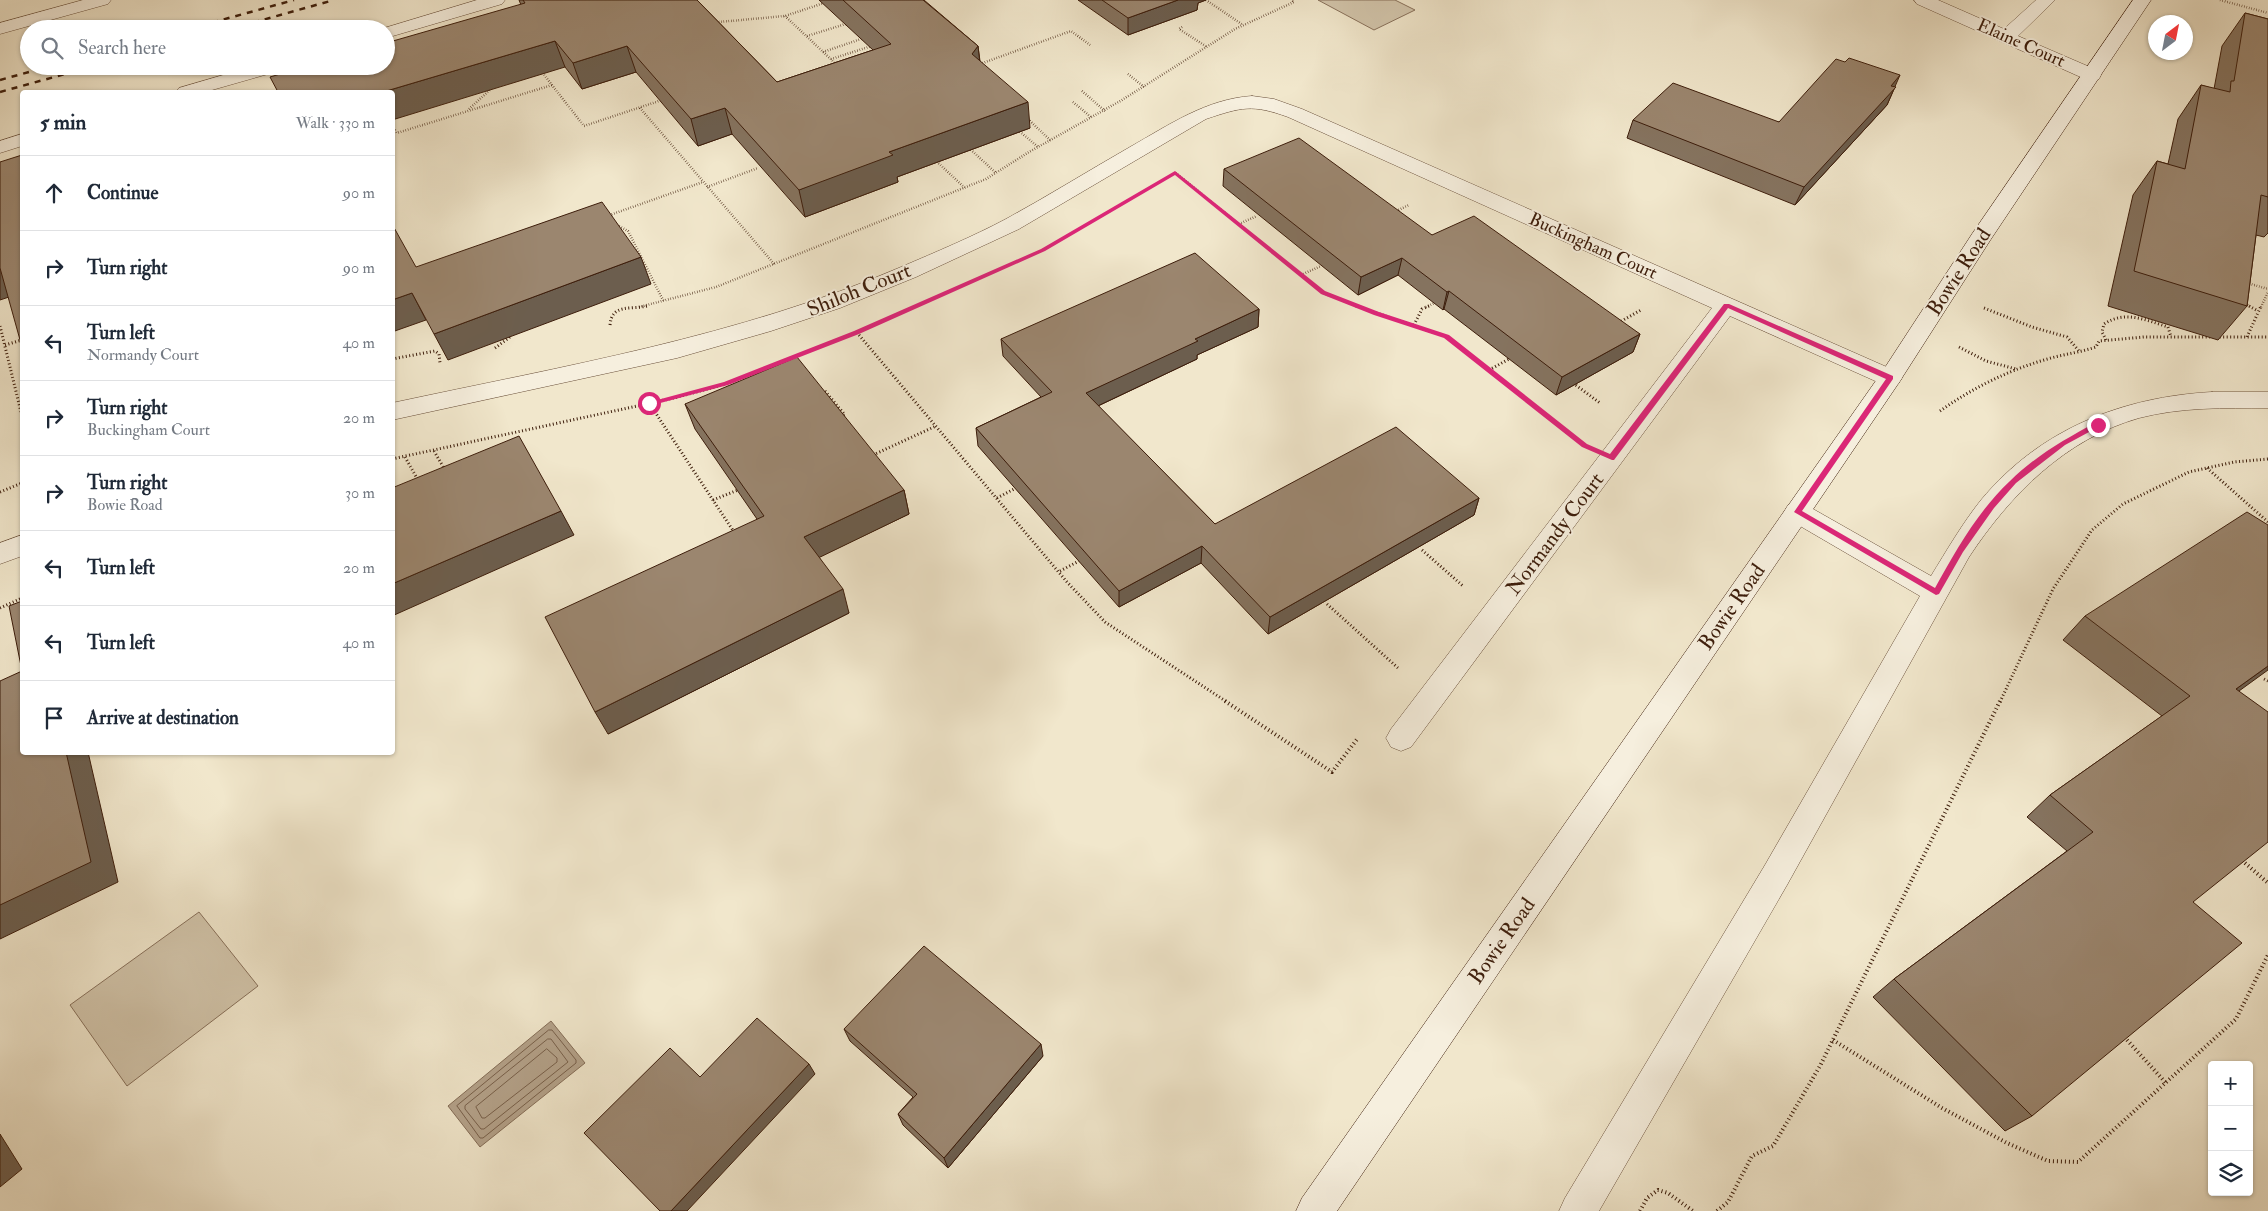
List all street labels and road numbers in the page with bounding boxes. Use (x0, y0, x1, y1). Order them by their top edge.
street label: Elaine Court (1973, 13, 2069, 73)
street label: Buckingham Court (1525, 207, 1661, 285)
street label: Bowie Road (1921, 222, 1998, 321)
street label: Shiloh Court (803, 257, 915, 323)
street label: Normandy Court (1500, 467, 1610, 601)
street label: Bowie Road (1692, 558, 1772, 655)
street label: Bowie Road (1462, 892, 1542, 989)

